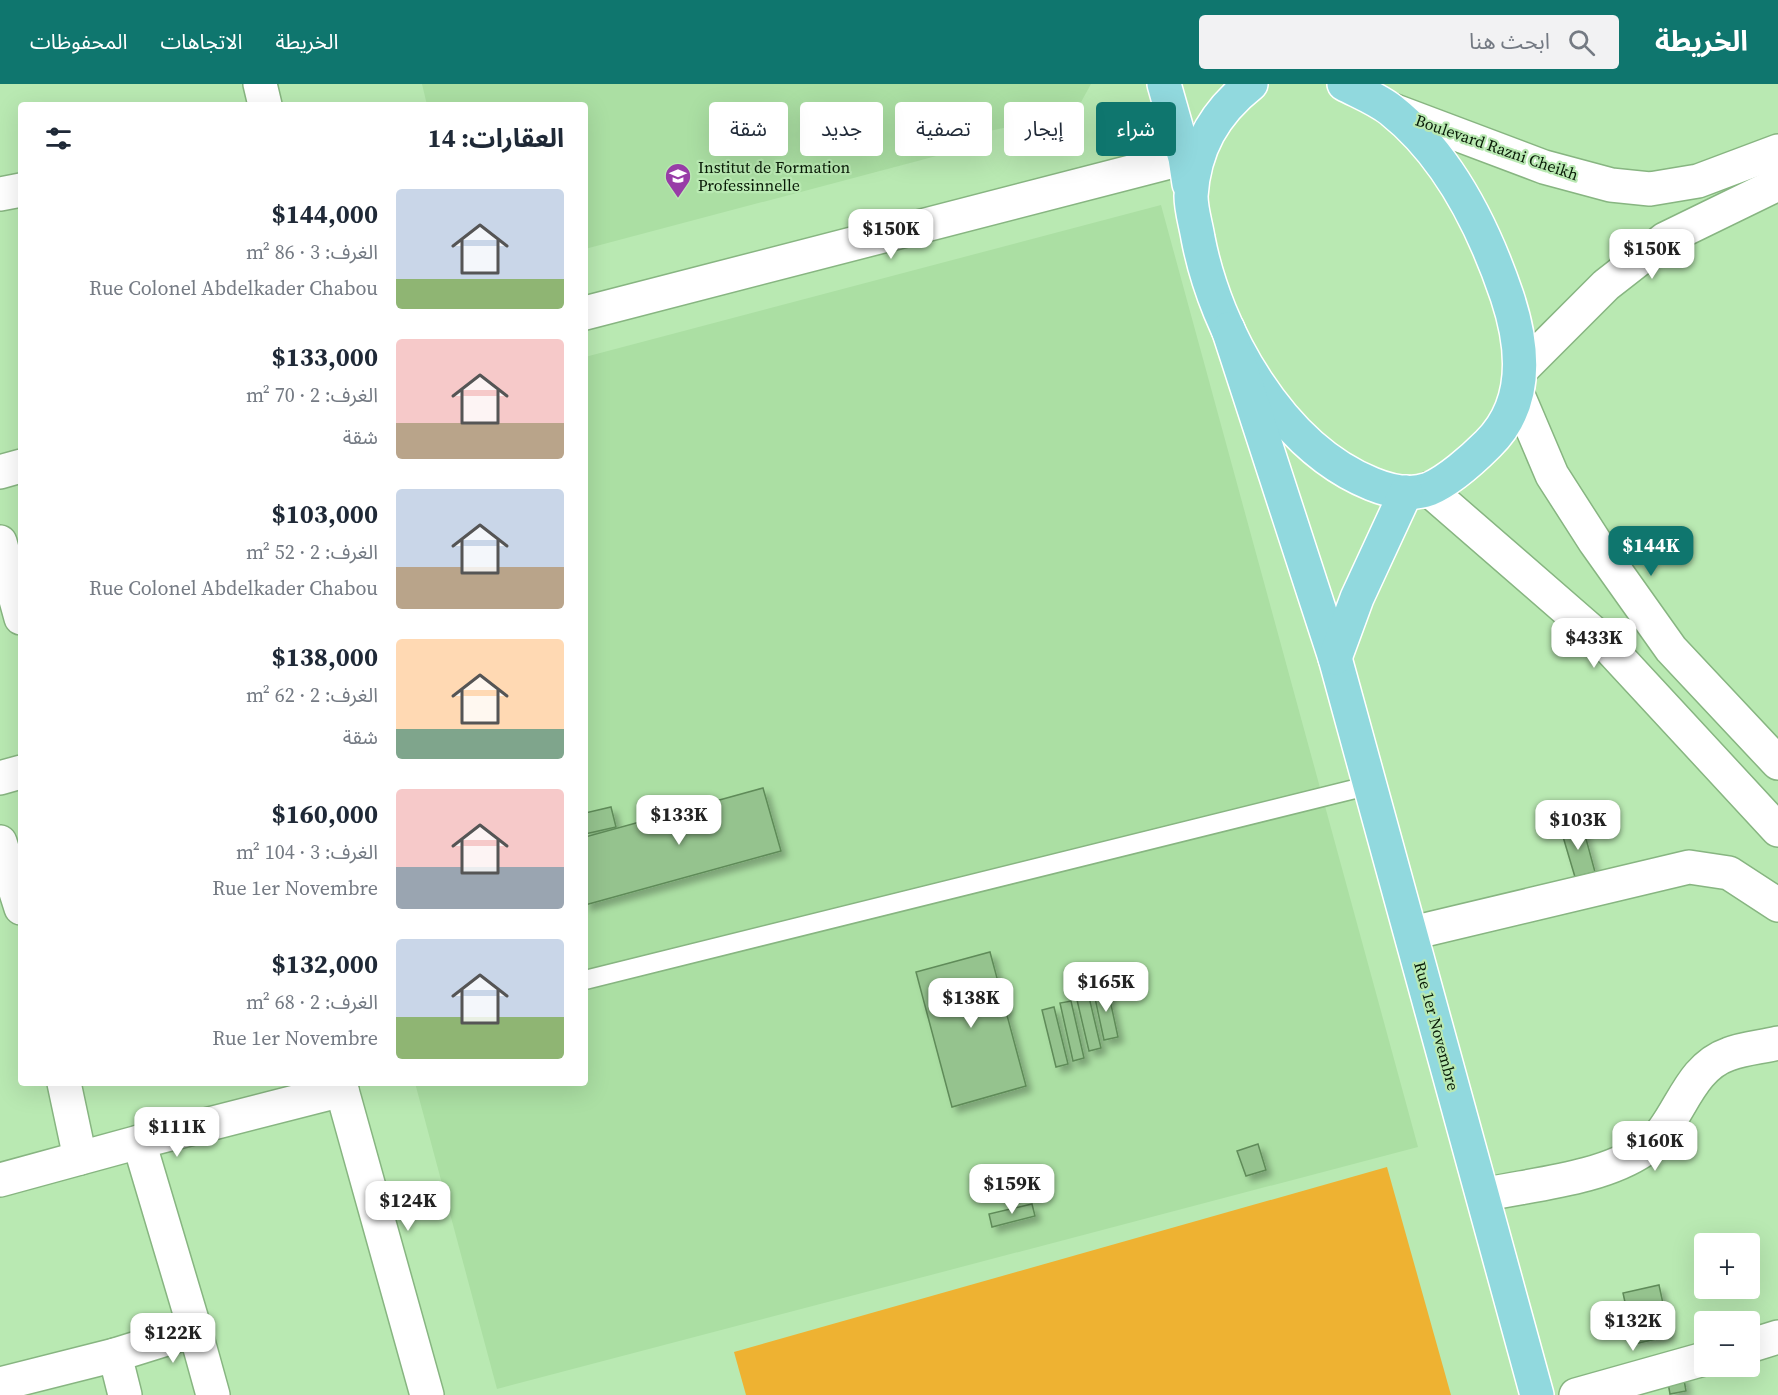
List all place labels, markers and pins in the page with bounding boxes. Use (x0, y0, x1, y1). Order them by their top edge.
place label: Institut de Formation Professinnelle (698, 156, 850, 196)
school or university icon: Institut de Formation Professinnelle (663, 161, 693, 199)
pin: $150K (849, 209, 933, 260)
pin: $150K (1610, 229, 1694, 280)
pin: $144K (1609, 526, 1693, 577)
pin: $433K (1552, 618, 1636, 669)
pin: $133K (637, 795, 721, 846)
pin: $103K (1536, 800, 1620, 851)
pin: $165K (1064, 962, 1148, 1013)
pin: $138K (929, 978, 1013, 1029)
pin: $111K (135, 1107, 219, 1158)
pin: $160K (1613, 1121, 1697, 1172)
pin: $159K (970, 1164, 1054, 1215)
pin: $124K (366, 1181, 450, 1232)
pin: $132K (1591, 1301, 1675, 1352)
pin: $122K (131, 1313, 215, 1364)

